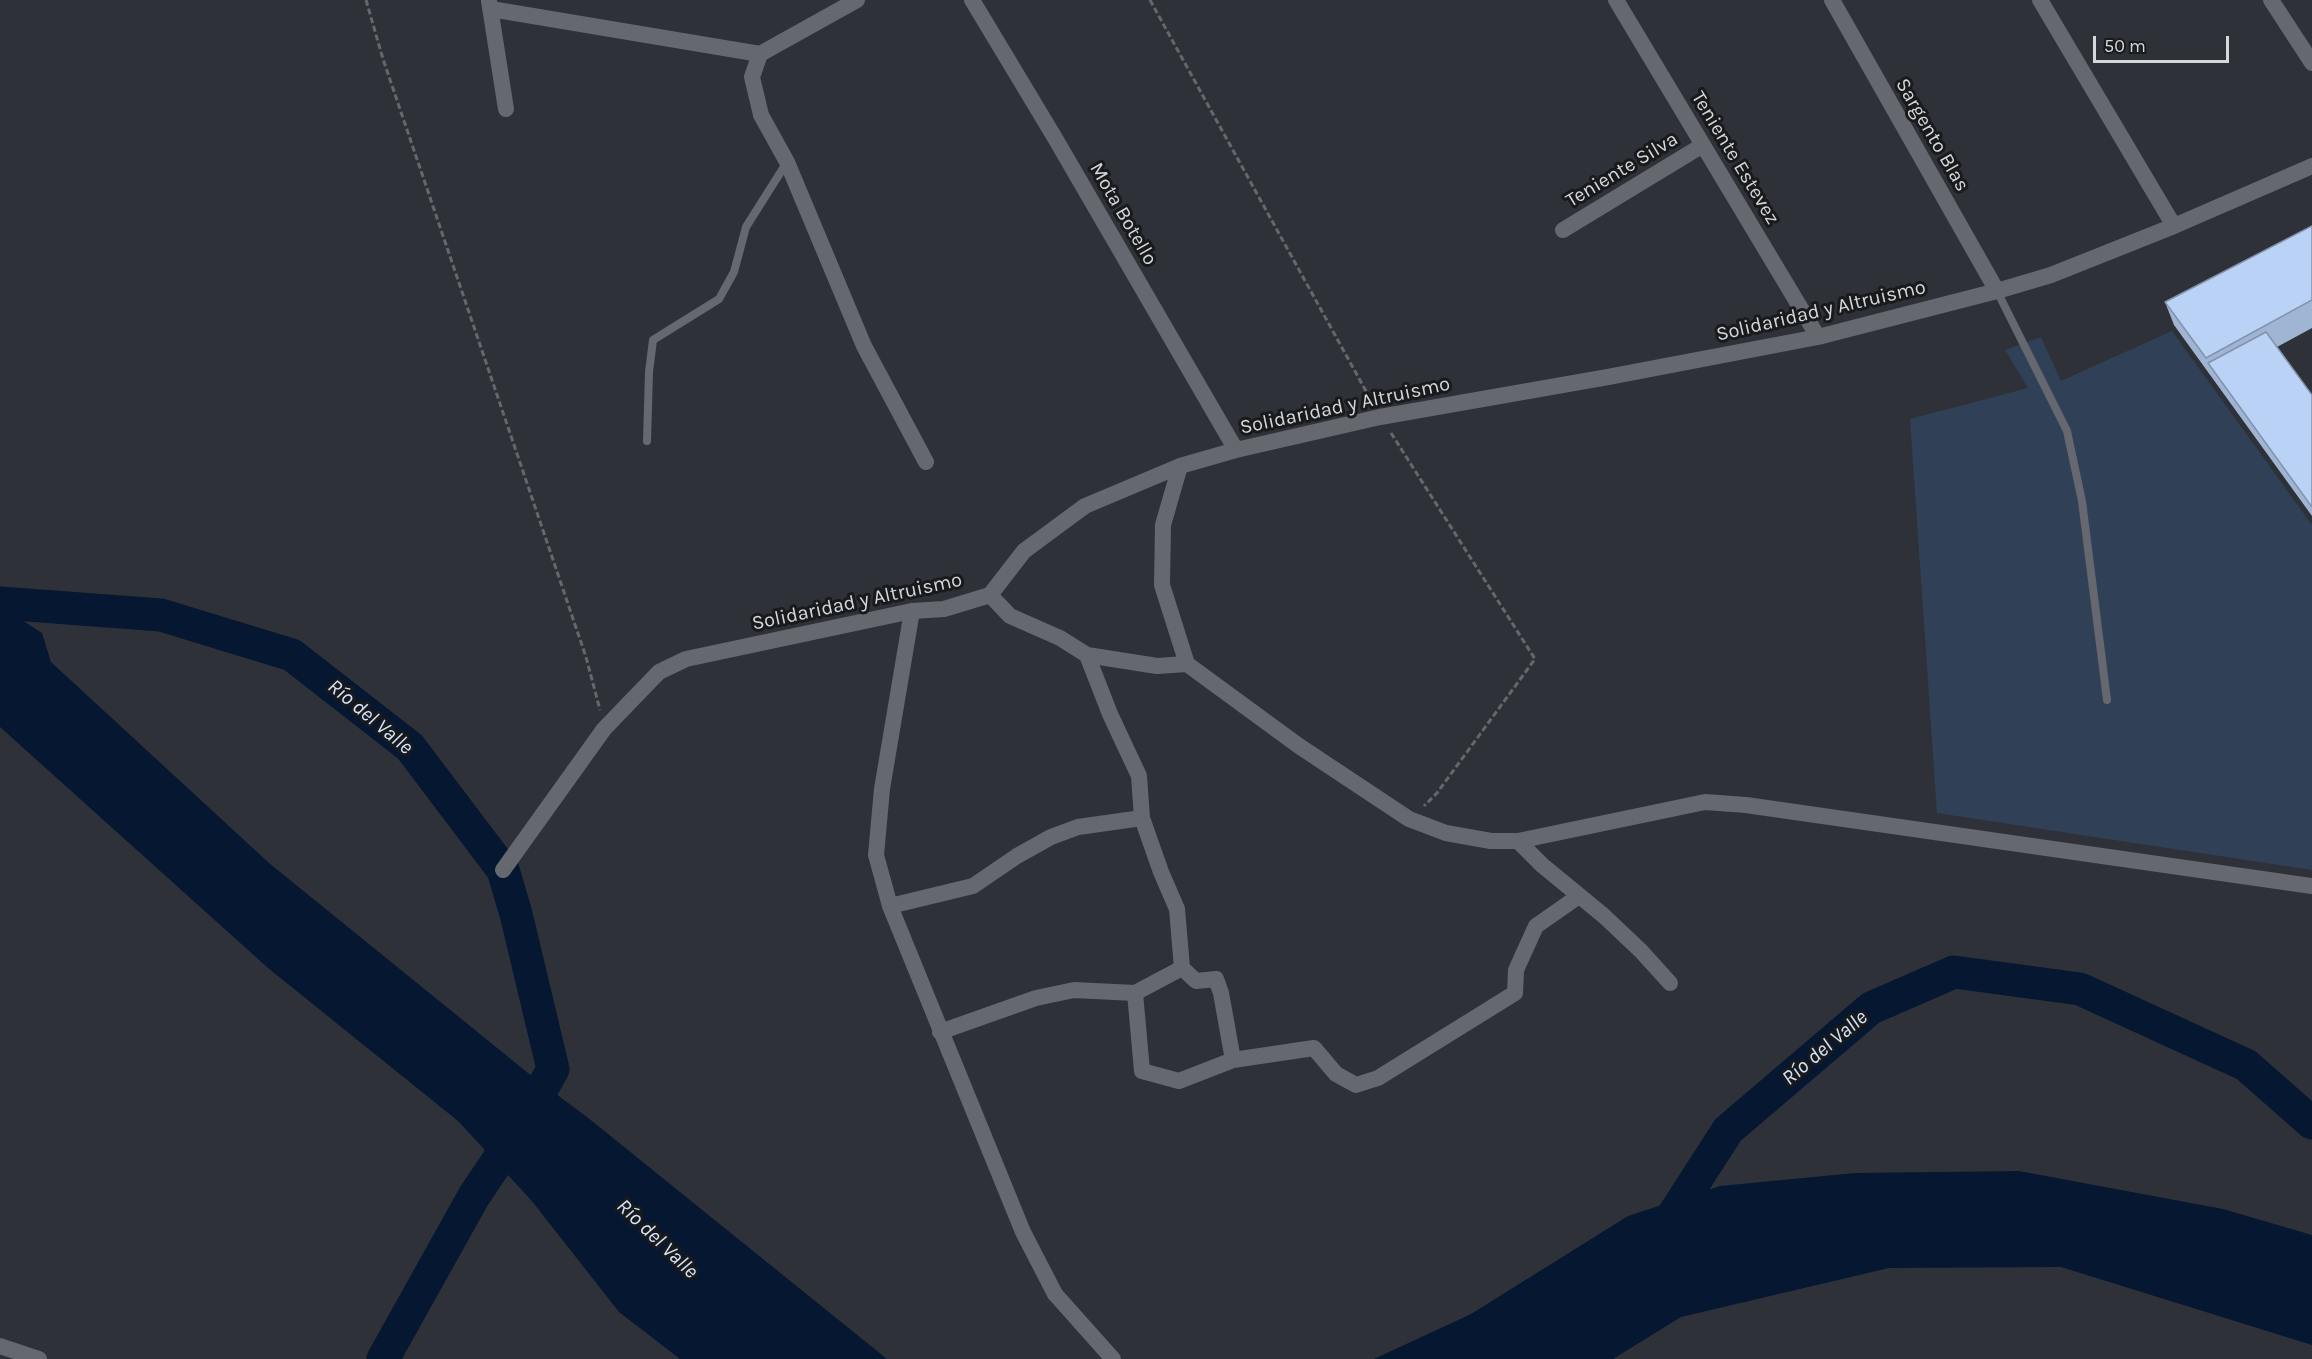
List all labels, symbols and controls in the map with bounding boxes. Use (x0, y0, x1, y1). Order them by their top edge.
scale bar (2096, 24, 2232, 62)
text: 50 m (2104, 35, 2146, 57)
street label: Sargento Blas (1890, 74, 1974, 196)
street label: Teniente Estevez (1686, 87, 1784, 229)
street label: Teniente Silva (1562, 127, 1682, 213)
street label: Mota Botello (1084, 158, 1162, 270)
street label: Solidaridad y Altruismo (1714, 275, 1928, 347)
street label: Solidaridad y Altruismo (1238, 372, 1452, 440)
street label: Solidaridad y Altruismo (750, 568, 964, 636)
water label: Río del Valle (322, 674, 418, 760)
water label: Río del Valle (1777, 1005, 1873, 1091)
water label: Río del Valle (611, 1194, 703, 1284)

